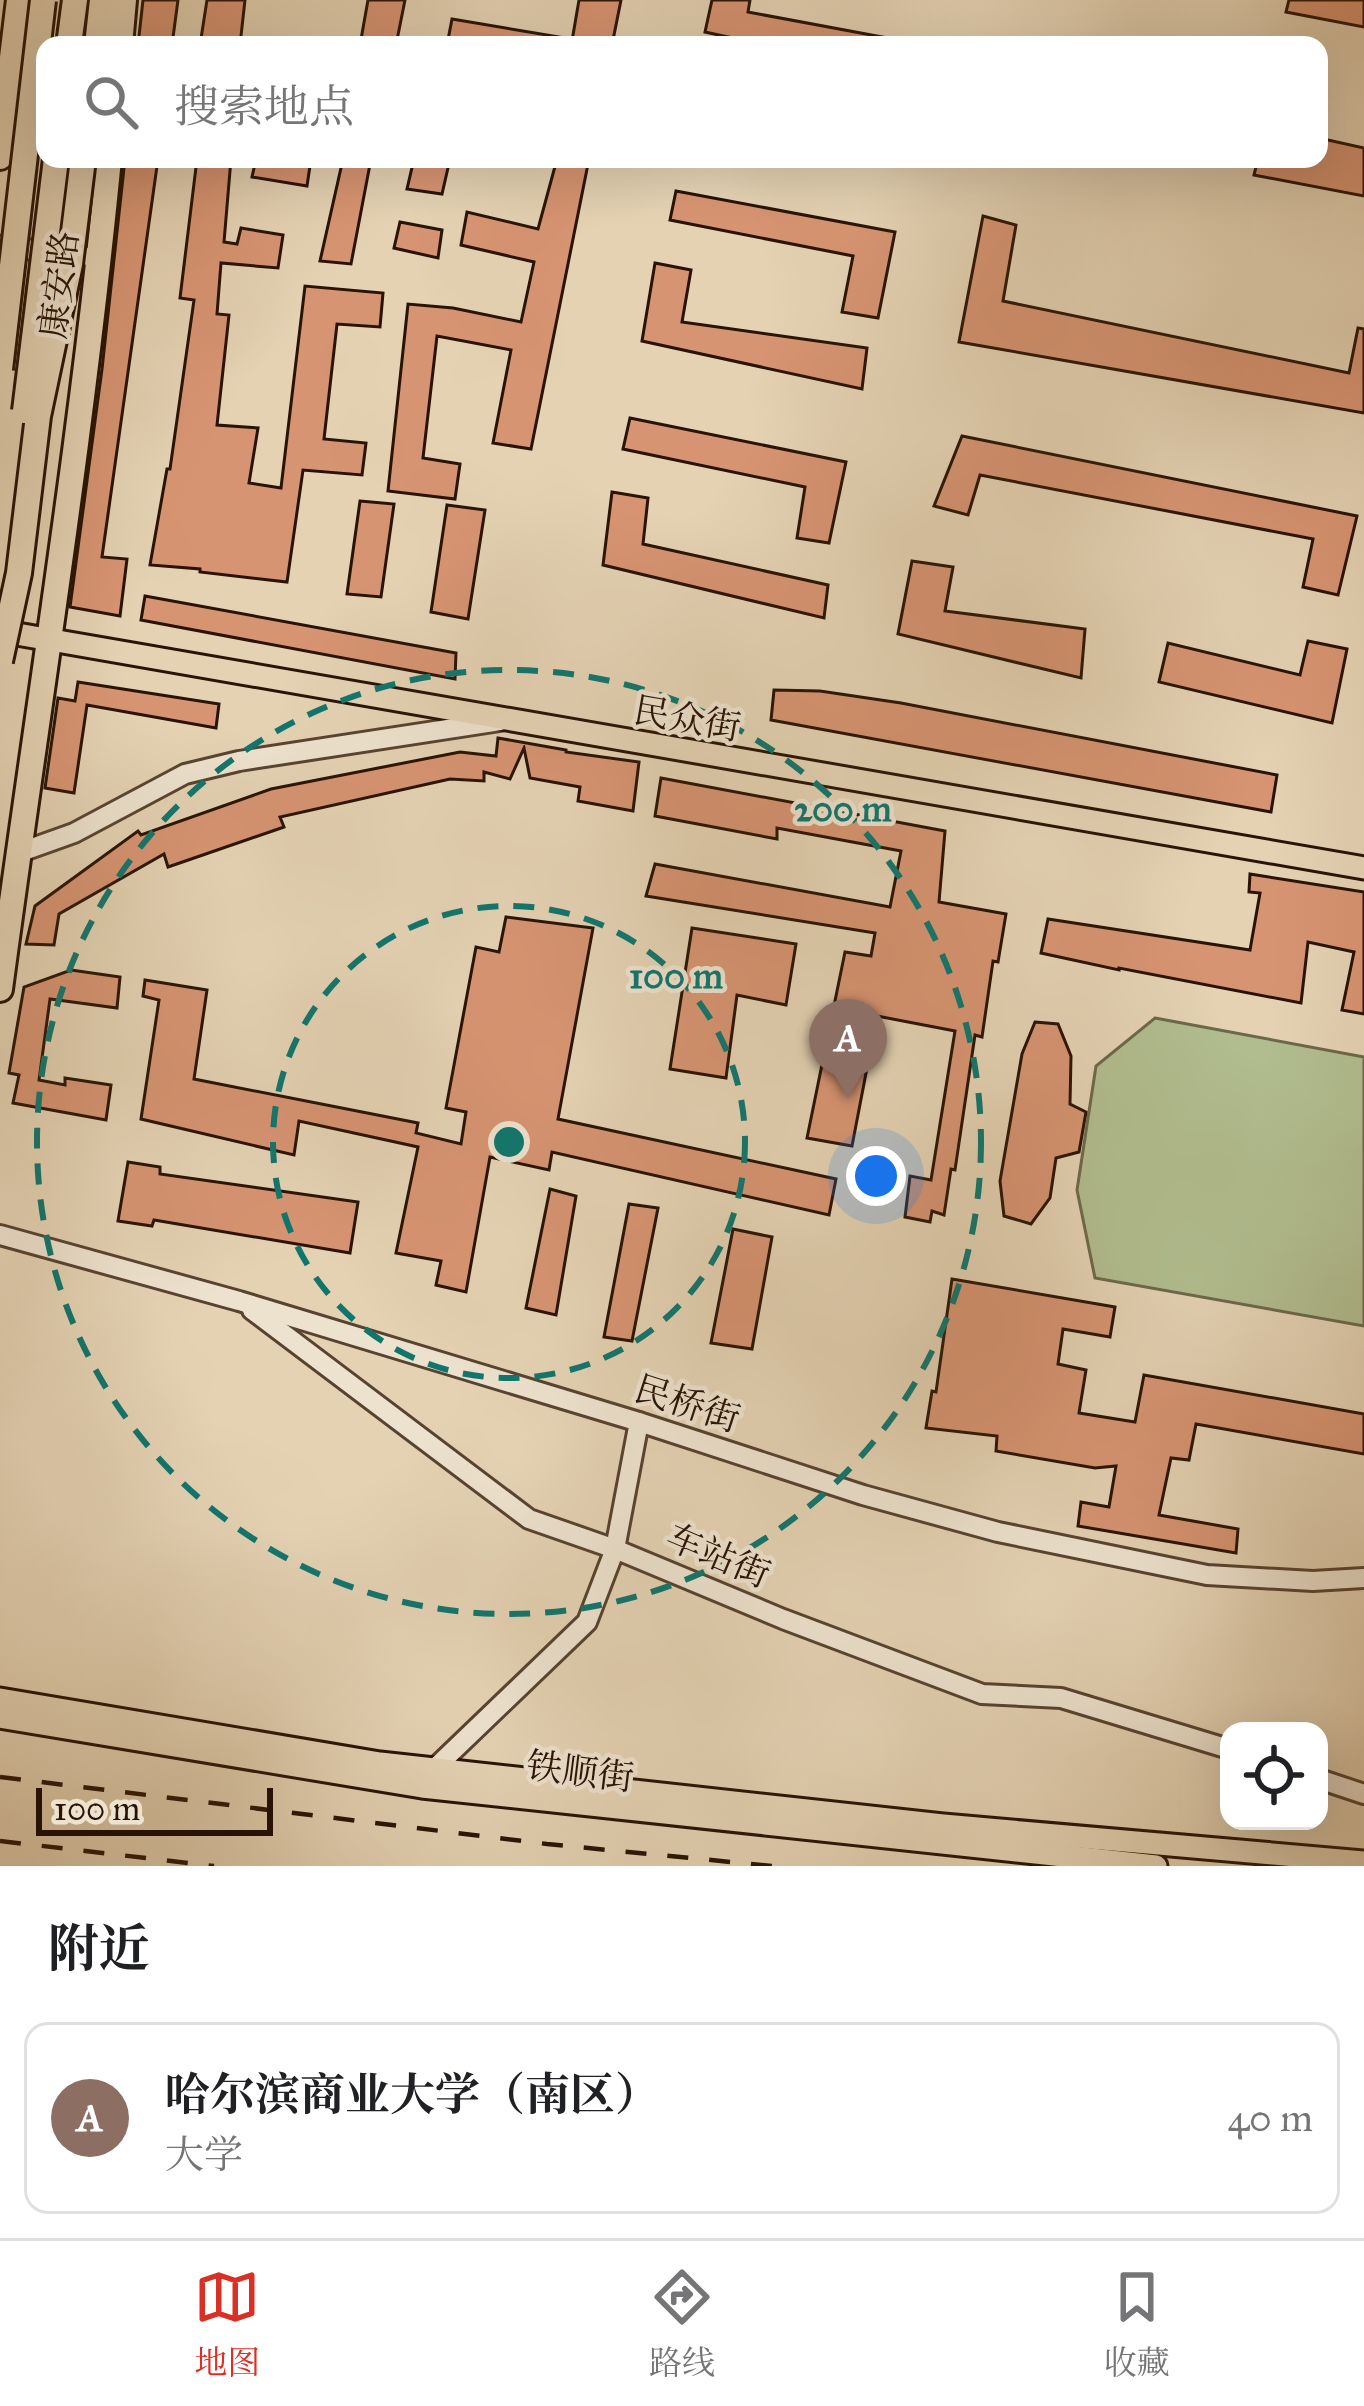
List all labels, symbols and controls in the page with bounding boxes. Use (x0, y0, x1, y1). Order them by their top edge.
search box (36, 36, 1328, 168)
icon: search (78, 69, 144, 135)
text: 搜索地点 (174, 79, 354, 134)
street label: 康安路 (31, 229, 87, 341)
street label: 民众街 (630, 688, 744, 750)
text: 200 m (794, 787, 893, 831)
text: 100 m (629, 954, 724, 998)
pin: A (809, 999, 887, 1098)
centre of rings (488, 1121, 530, 1163)
your location (846, 1146, 906, 1206)
street label: 民桥街 (629, 1366, 745, 1442)
street label: 车站街 (660, 1515, 776, 1597)
map controls (1220, 1722, 1328, 1830)
button: locate (1220, 1722, 1328, 1830)
street label: 铁顺街 (524, 1744, 636, 1800)
scale bar (36, 1782, 273, 1835)
text: 100 m (54, 1789, 140, 1829)
text: 附近 (48, 1918, 150, 1980)
text: 哈尔滨商业大学（南区） (165, 2067, 660, 2122)
text: A (77, 2094, 103, 2142)
text: 40 m (1227, 2094, 1313, 2142)
text: 大学 (165, 2131, 243, 2179)
tab: 地图 (194, 2264, 260, 2383)
tab: 路线 (649, 2264, 715, 2383)
tab: 收藏 (1104, 2264, 1170, 2383)

